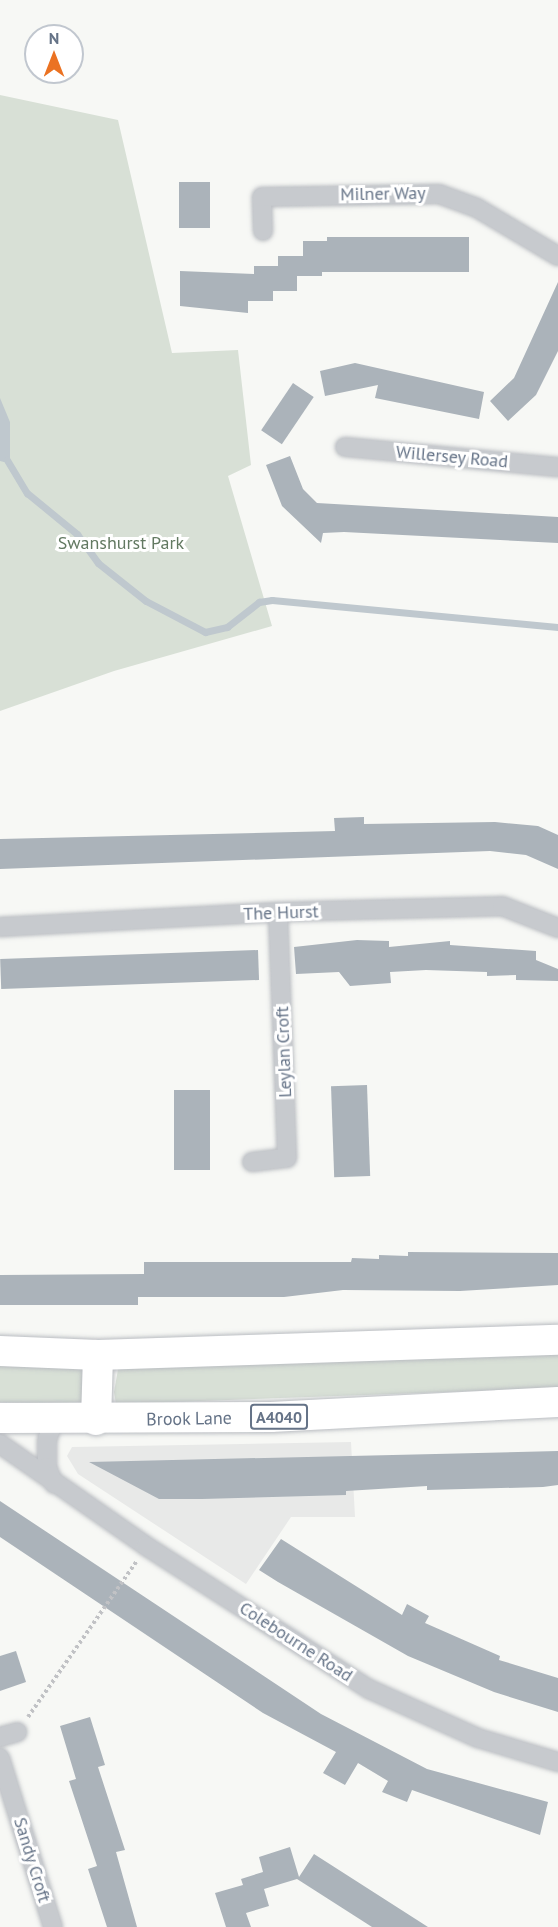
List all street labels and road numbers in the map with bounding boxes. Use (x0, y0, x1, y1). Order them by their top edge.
street label: Milner Way (340, 182, 426, 206)
street label: Willersey Road (395, 441, 509, 473)
street label: The Hurst (243, 901, 319, 925)
street label: Leylan Croft (272, 1006, 296, 1098)
road number: A4040 (249, 1404, 309, 1430)
street label: Brook Lane (146, 1407, 232, 1431)
street label: Colebourne Road (235, 1597, 357, 1687)
street label: Sandy Croft (9, 1815, 55, 1905)

